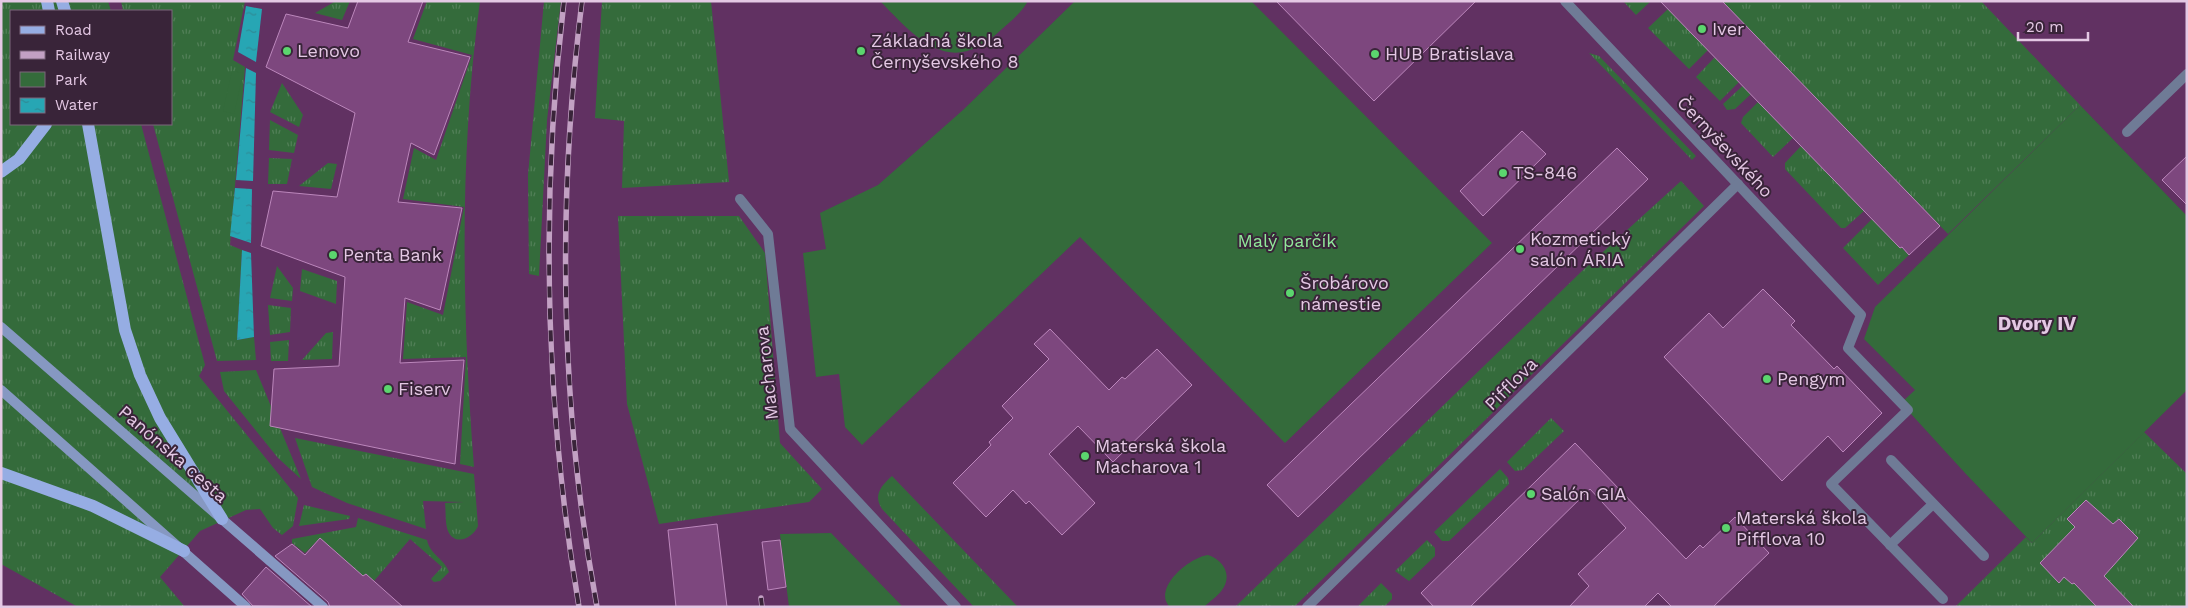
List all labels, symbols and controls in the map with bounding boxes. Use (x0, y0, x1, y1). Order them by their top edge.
legend (10, 10, 172, 125)
scale bar (2018, 10, 2088, 42)
place label: Iver (1712, 18, 1744, 39)
text: 20 m (2026, 18, 2064, 36)
text: Road (55, 21, 92, 39)
marker: Iver (1696, 23, 1708, 35)
place label: Základná škola Černyševského 8 (871, 30, 1019, 72)
place label: Lenovo (297, 40, 360, 61)
place label: HUB Bratislava (1385, 43, 1514, 64)
marker: Lenovo (281, 45, 293, 57)
marker: Základná škola Černyševského 8 (855, 45, 867, 57)
text: Railway (55, 46, 110, 64)
marker: HUB Bratislava (1369, 48, 1381, 60)
text: Park (55, 71, 88, 89)
street label: Černyševského (1673, 92, 1778, 202)
text: Water (55, 96, 98, 114)
place label: TS-846 (1513, 162, 1577, 183)
marker: TS-846 (1497, 167, 1509, 179)
place label: Kozmetický salón ÁRIA (1530, 228, 1631, 270)
park label: Malý parčík (1237, 230, 1337, 251)
marker: Kozmetický salón ÁRIA (1514, 243, 1526, 255)
place label: Penta Bank (343, 244, 442, 265)
marker: Penta Bank (327, 249, 339, 261)
place label: Šrobárovo námestie (1300, 272, 1389, 314)
marker: Šrobárovo námestie (1284, 287, 1296, 299)
district label: Dvory IV (1998, 312, 2076, 335)
street label: Macharova (751, 325, 782, 421)
street label: Pifflova (1480, 353, 1541, 414)
place label: Pengym (1777, 368, 1845, 389)
marker: Pengym (1761, 373, 1773, 385)
place label: Fiserv (398, 378, 451, 399)
marker: Fiserv (382, 383, 394, 395)
street label: Panónska cesta (115, 401, 232, 507)
place label: Materská škola Macharova 1 (1095, 435, 1226, 477)
marker: Materská škola Macharova 1 (1079, 450, 1091, 462)
place label: Salón GIA (1541, 483, 1626, 504)
marker: Salón GIA (1525, 488, 1537, 500)
place label: Materská škola Pifflova 10 (1736, 507, 1867, 549)
marker: Materská škola Pifflova 10 (1720, 522, 1732, 534)

